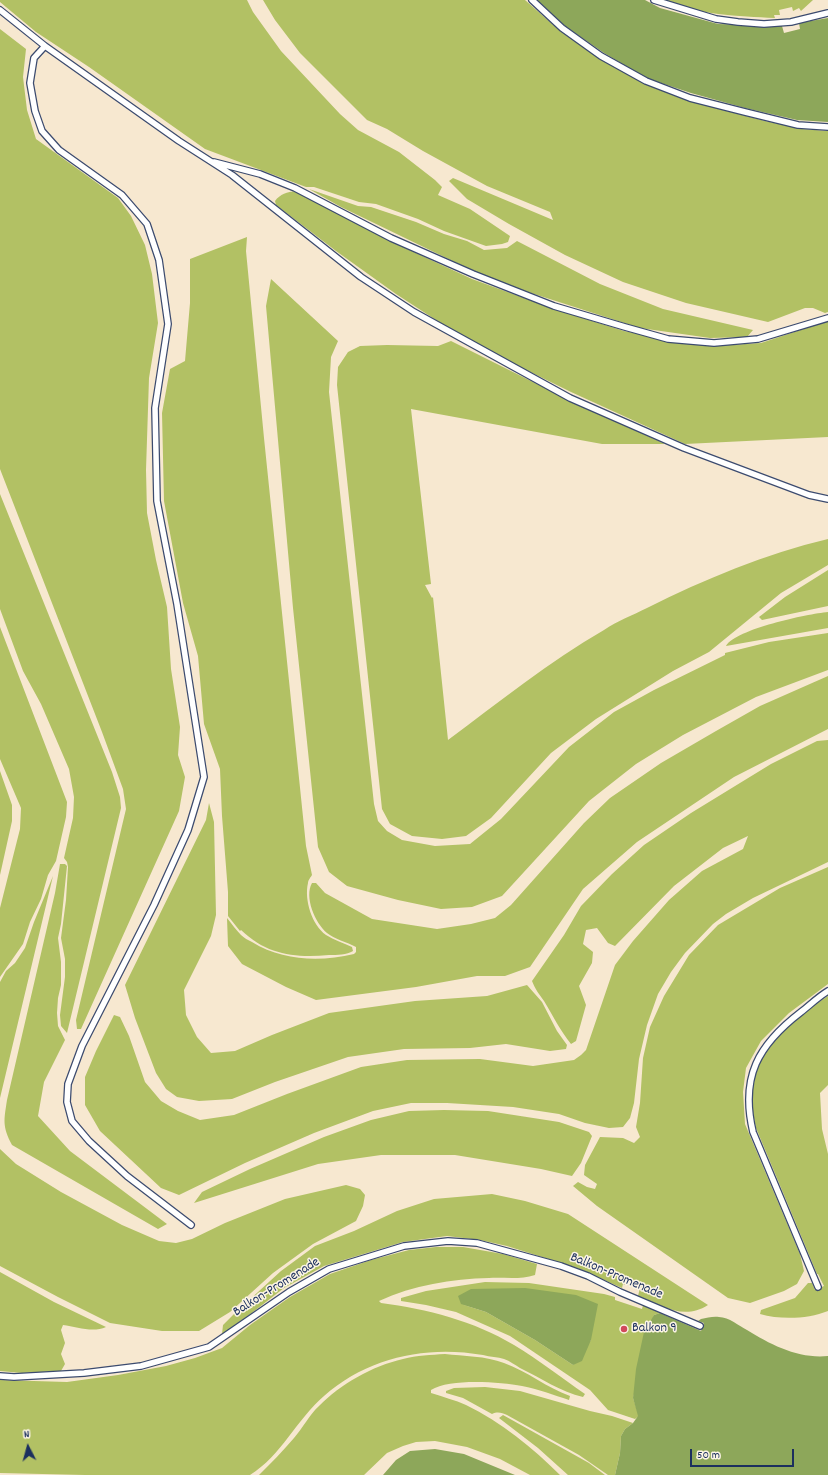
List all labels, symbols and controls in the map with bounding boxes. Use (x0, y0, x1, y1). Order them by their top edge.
street label: Balkon-Promenade (567, 1250, 665, 1304)
street label: Balkon-Promenade (231, 1255, 323, 1321)
place label: Balkon 9 (632, 1321, 677, 1337)
marker: Balkon 9 (619, 1324, 629, 1334)
north arrow (8, 1427, 48, 1467)
text: N (23, 1427, 30, 1443)
scale bar (692, 1441, 796, 1467)
text: 50 m (697, 1447, 720, 1464)

